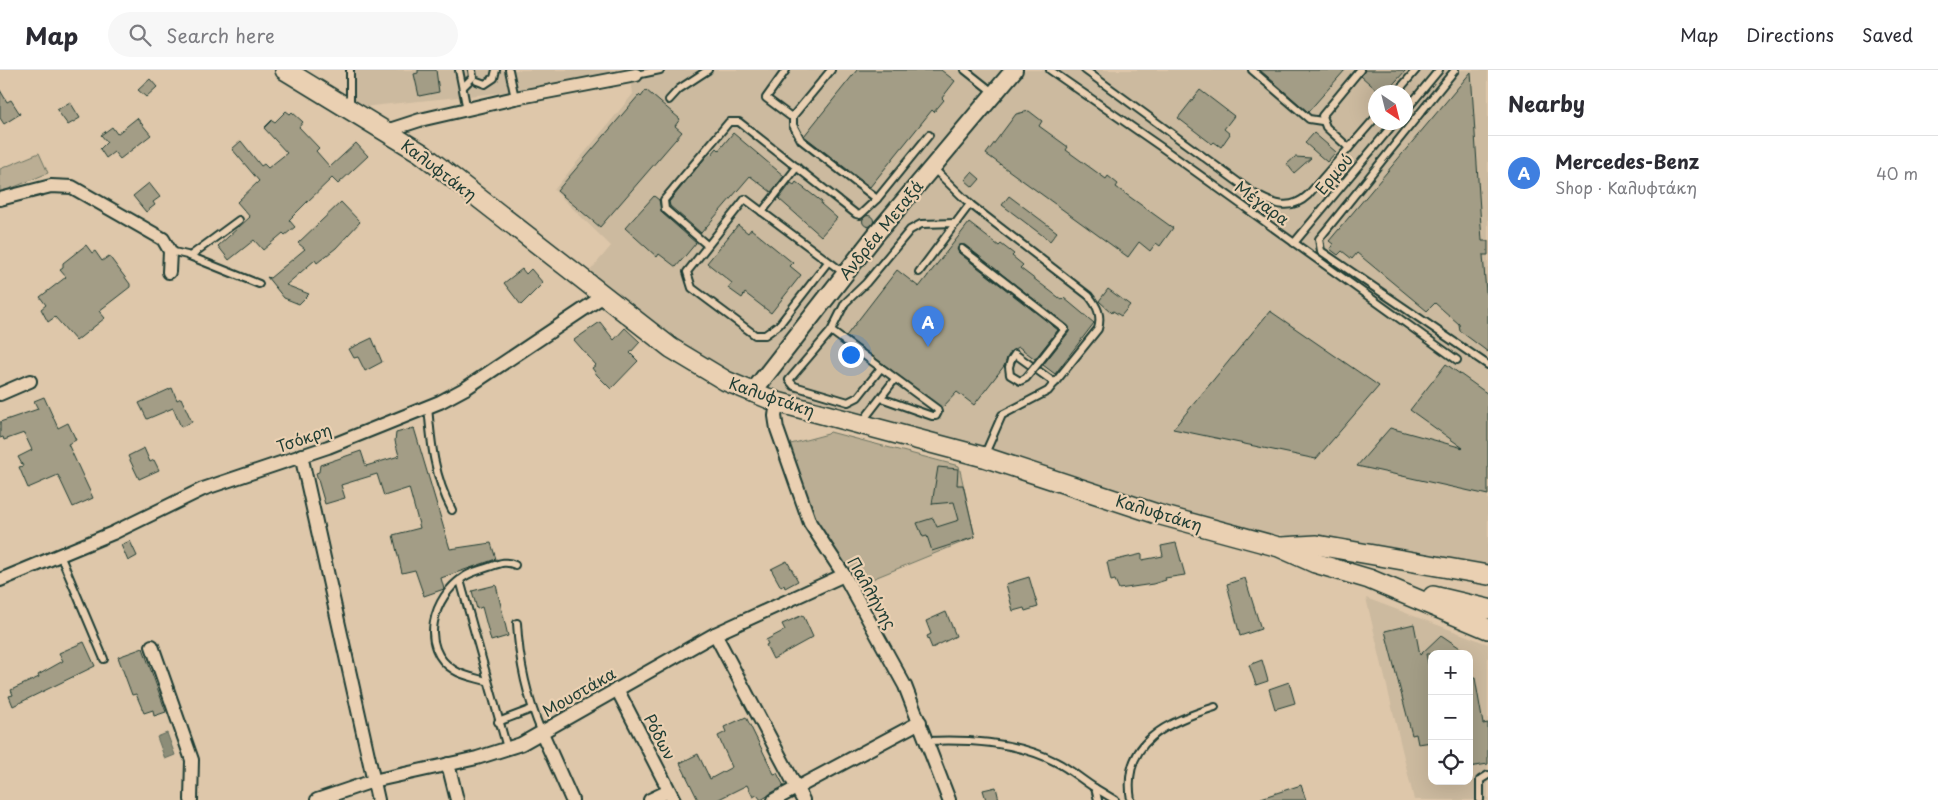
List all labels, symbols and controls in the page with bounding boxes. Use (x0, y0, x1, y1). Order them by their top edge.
search box (108, 12, 458, 57)
text: Map (25, 17, 78, 53)
icon: search (126, 21, 154, 49)
text: Search here (166, 21, 275, 49)
text: Map (1680, 21, 1718, 48)
text: Directions (1746, 21, 1834, 48)
text: Saved (1862, 21, 1913, 48)
north arrow (1368, 85, 1413, 130)
text: Nearby (1508, 87, 1585, 119)
street label: Καλυφτάκη (397, 133, 483, 206)
street label: Ερμού (1309, 147, 1358, 199)
text: Mercedes-Benz (1555, 147, 1699, 175)
text: A (1518, 161, 1530, 185)
text: 40 m (1876, 161, 1918, 185)
street label: Ανδρέα Μεταξά (832, 174, 928, 285)
street label: Μέγαρα (1230, 174, 1295, 230)
text: Shop · Καλυφτάκη (1555, 175, 1697, 199)
pin: A (912, 306, 944, 347)
your location (838, 342, 864, 368)
street label: Καλυφτάκη (726, 370, 819, 422)
street label: Τσόκρη (273, 416, 334, 458)
street label: Καλυφτάκη (1113, 487, 1206, 537)
street label: Παλλήνης (842, 552, 903, 633)
map controls (1428, 650, 1473, 785)
button: + (1428, 650, 1473, 695)
street label: Μουστάκα (537, 660, 620, 722)
button: − (1428, 695, 1473, 740)
street label: Ρόδων (639, 709, 683, 764)
button: locate (1428, 740, 1473, 785)

